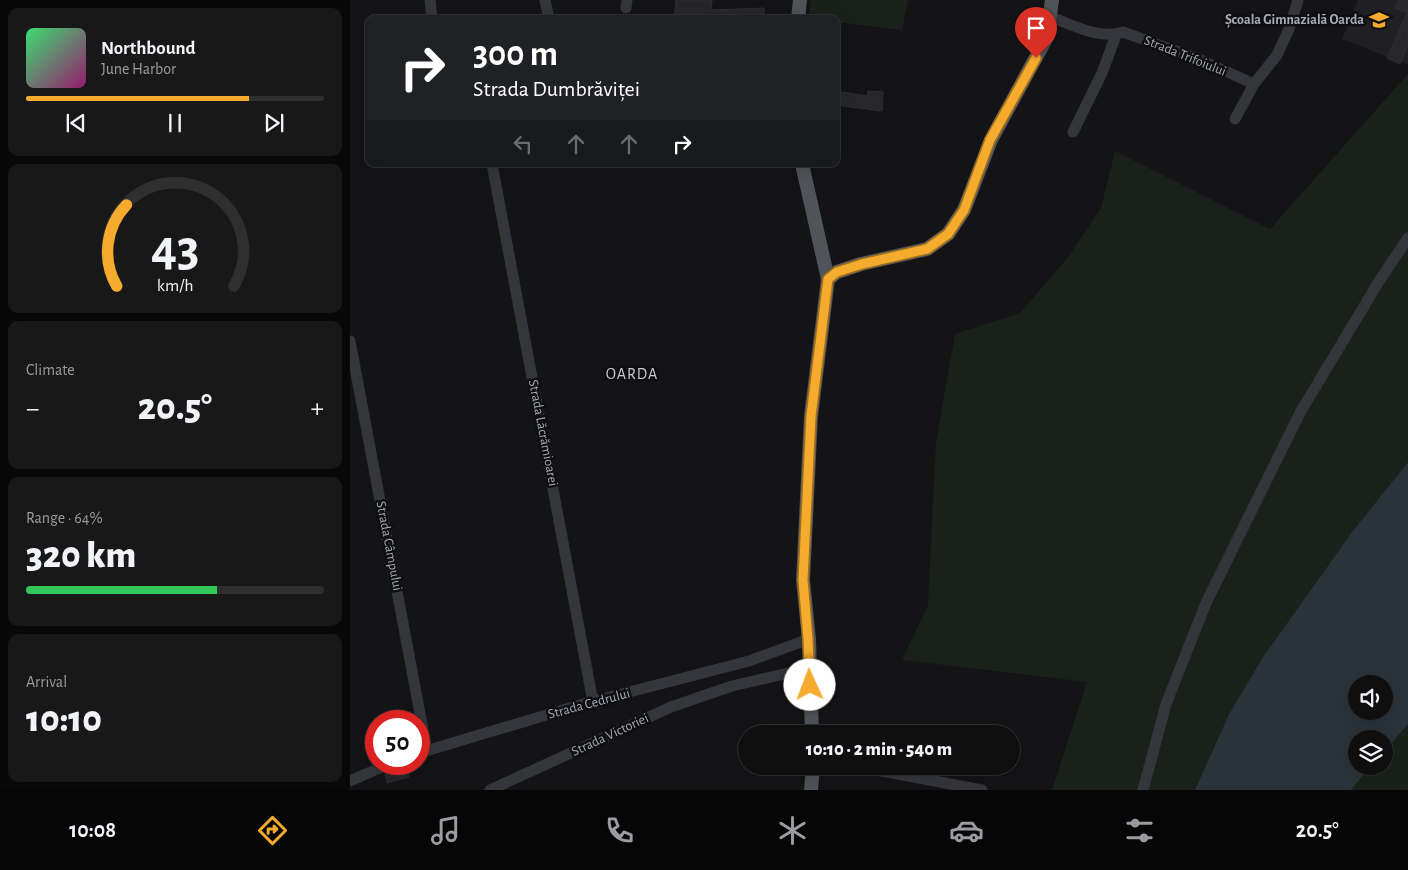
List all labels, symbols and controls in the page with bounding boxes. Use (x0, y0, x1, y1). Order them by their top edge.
pin (1015, 7, 1057, 58)
school or university icon: Școala Gimnazială Oarda (1368, 9, 1390, 31)
place label: Școala Gimnazială Oarda (1225, 13, 1364, 28)
icon: arrive (1022, 14, 1050, 42)
street label: Strada Trifoiului (1142, 33, 1228, 79)
icon: right (390, 35, 455, 100)
text: 300 m (473, 37, 558, 72)
text: Northbound (101, 39, 196, 58)
text: June Harbor (101, 61, 176, 77)
text: Strada Dumbrăviței (473, 78, 640, 100)
icon: previous (62, 109, 90, 137)
icon: pause (161, 109, 189, 137)
icon: next (260, 109, 288, 137)
icon: left (509, 130, 537, 158)
icon: ahead (562, 130, 590, 158)
icon: ahead (615, 130, 643, 158)
icon: right (668, 130, 696, 158)
text: 43 (151, 223, 199, 275)
text: km/h (157, 277, 193, 295)
text: Climate (26, 362, 75, 378)
district label: OARDA (606, 366, 658, 382)
street label: Strada Lăcrămioarei (526, 378, 560, 488)
text: 20.5° (138, 389, 212, 427)
text: − (26, 395, 39, 423)
text: + (311, 395, 324, 423)
street label: Strada Câmpului (373, 500, 405, 592)
text: Range · 64% (26, 510, 103, 526)
text: 320 km (26, 537, 136, 575)
position arrow (783, 658, 835, 710)
text: Arrival (26, 674, 67, 690)
map controls (1348, 675, 1393, 775)
button: sound (1348, 675, 1393, 720)
street label: Strada Cedrului (546, 686, 632, 722)
text: 10:10 (26, 701, 102, 739)
speed limit sign: 50 (365, 710, 430, 775)
street label: Strada Victoriei (569, 711, 651, 759)
button: layers (1348, 730, 1393, 775)
text: 10:10 · 2 min · 540 m (806, 740, 952, 759)
icon: directions (255, 813, 290, 848)
icon: music (428, 813, 463, 848)
icon: phone (602, 813, 637, 848)
icon: climate (775, 813, 810, 848)
icon: car (949, 813, 984, 848)
icon: filters (1122, 813, 1157, 848)
text: 10:08 (69, 819, 116, 841)
text: 20.5° (1296, 819, 1339, 841)

